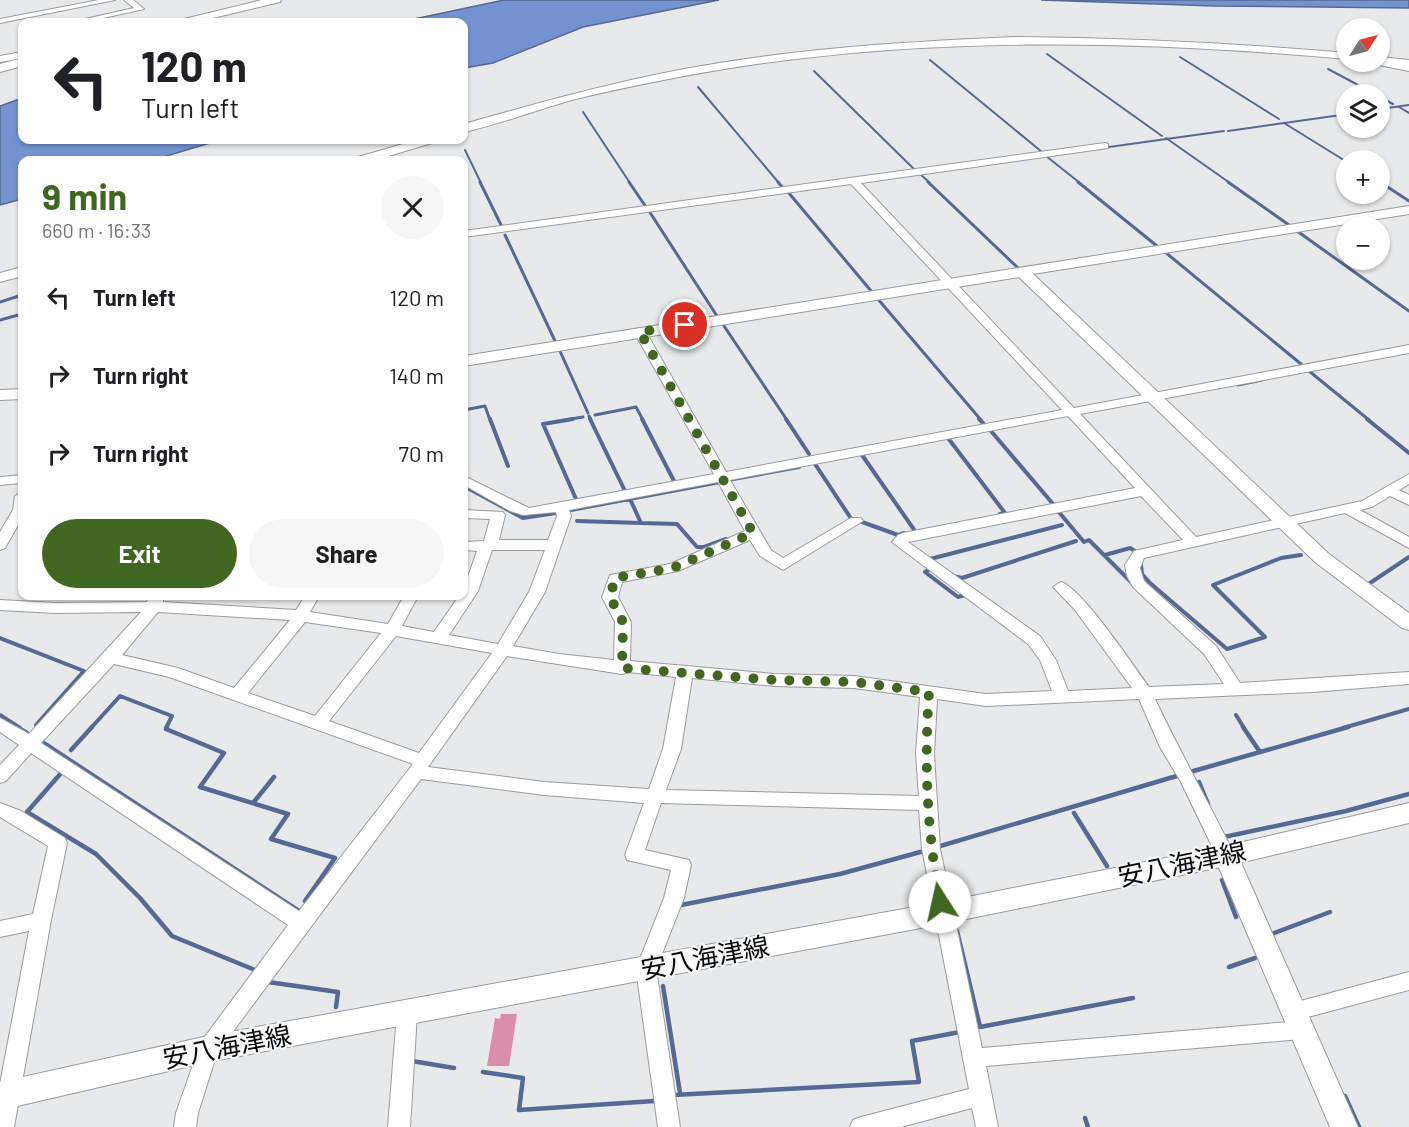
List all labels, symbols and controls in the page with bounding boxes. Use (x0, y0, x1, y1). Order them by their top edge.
north arrow (1336, 18, 1390, 72)
map controls (1336, 18, 1390, 270)
text: 120 m (141, 40, 247, 90)
icon: left (42, 42, 120, 120)
button: layers (1336, 84, 1390, 138)
text: Turn left (141, 91, 239, 123)
button: + (1336, 150, 1390, 204)
text: 9 min (42, 174, 127, 217)
button: close (381, 176, 444, 239)
button: − (1336, 216, 1390, 270)
text: 660 m · 16:33 (42, 218, 151, 242)
icon: left (42, 281, 75, 314)
text: Turn left (93, 284, 176, 310)
text: 120 m (389, 284, 444, 310)
pin (659, 299, 710, 350)
icon: arrive (668, 308, 701, 341)
icon: right (42, 359, 75, 392)
text: Turn right (93, 362, 188, 388)
text: 140 m (389, 362, 444, 388)
icon: right (42, 437, 75, 470)
text: Turn right (93, 440, 188, 466)
text: 70 m (399, 440, 444, 466)
button: Exit (42, 519, 237, 588)
button: Share (249, 519, 444, 588)
street label: 安八海津線 (1115, 834, 1248, 891)
position arrow (908, 870, 972, 934)
street label: 安八海津線 (638, 929, 771, 984)
street label: 安八海津線 (160, 1018, 293, 1073)

